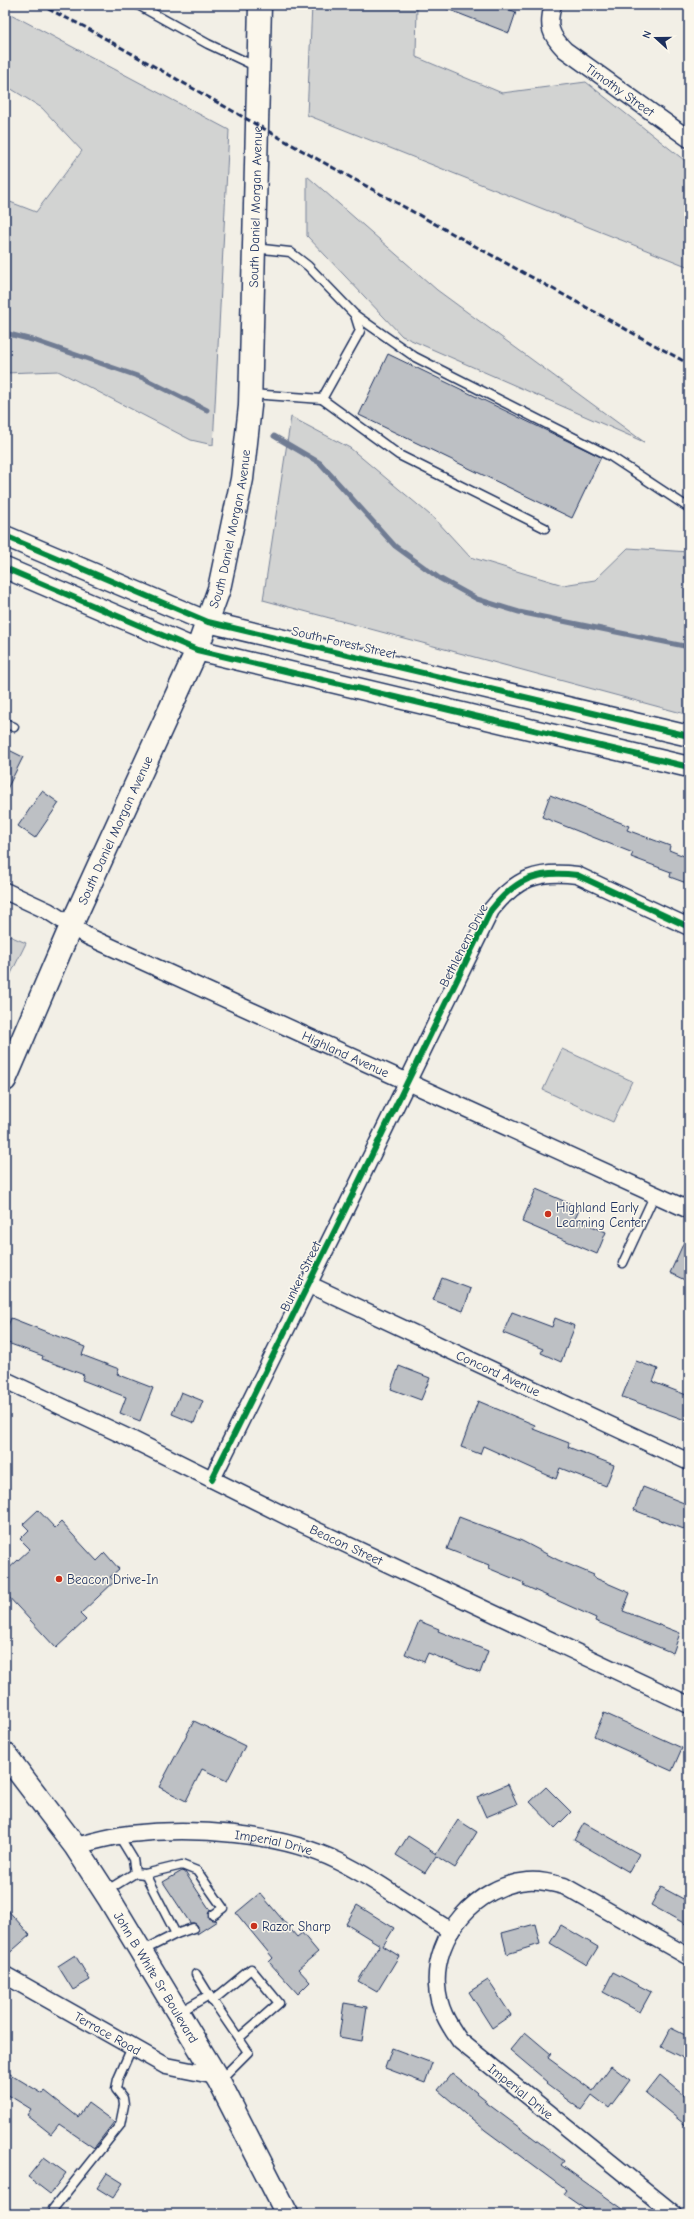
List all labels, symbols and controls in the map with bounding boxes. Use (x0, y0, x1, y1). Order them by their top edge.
north arrow (636, 18, 676, 58)
text: N (640, 29, 654, 40)
street label: Timothy Street (583, 60, 658, 120)
street label: South Daniel Morgan Avenue (246, 125, 265, 288)
street label: South Daniel Morgan Avenue (206, 448, 253, 610)
street label: South Forest Street (290, 623, 399, 662)
street label: South Daniel Morgan Avenue (75, 753, 156, 907)
street label: Bethlehem Drive (436, 901, 491, 989)
street label: Highland Avenue (300, 1028, 392, 1081)
place label: Highland Early Learning Center (556, 1200, 647, 1230)
marker: Highland Early Learning Center (543, 1209, 553, 1219)
street label: Bunker Street (277, 1237, 325, 1314)
street label: Concord Avenue (454, 1347, 543, 1400)
street label: Beacon Street (307, 1521, 386, 1569)
place label: Beacon Drive-In (67, 1572, 158, 1587)
marker: Beacon Drive-In (54, 1574, 64, 1584)
street label: Imperial Drive (234, 1827, 315, 1858)
street label: John B White Sr Boulevard (111, 1909, 201, 2046)
place label: Razor Sharp (262, 1919, 331, 1934)
marker: Razor Sharp (249, 1921, 259, 1931)
street label: Terrace Road (71, 2009, 144, 2058)
street label: Imperial Drive (485, 2061, 557, 2122)

